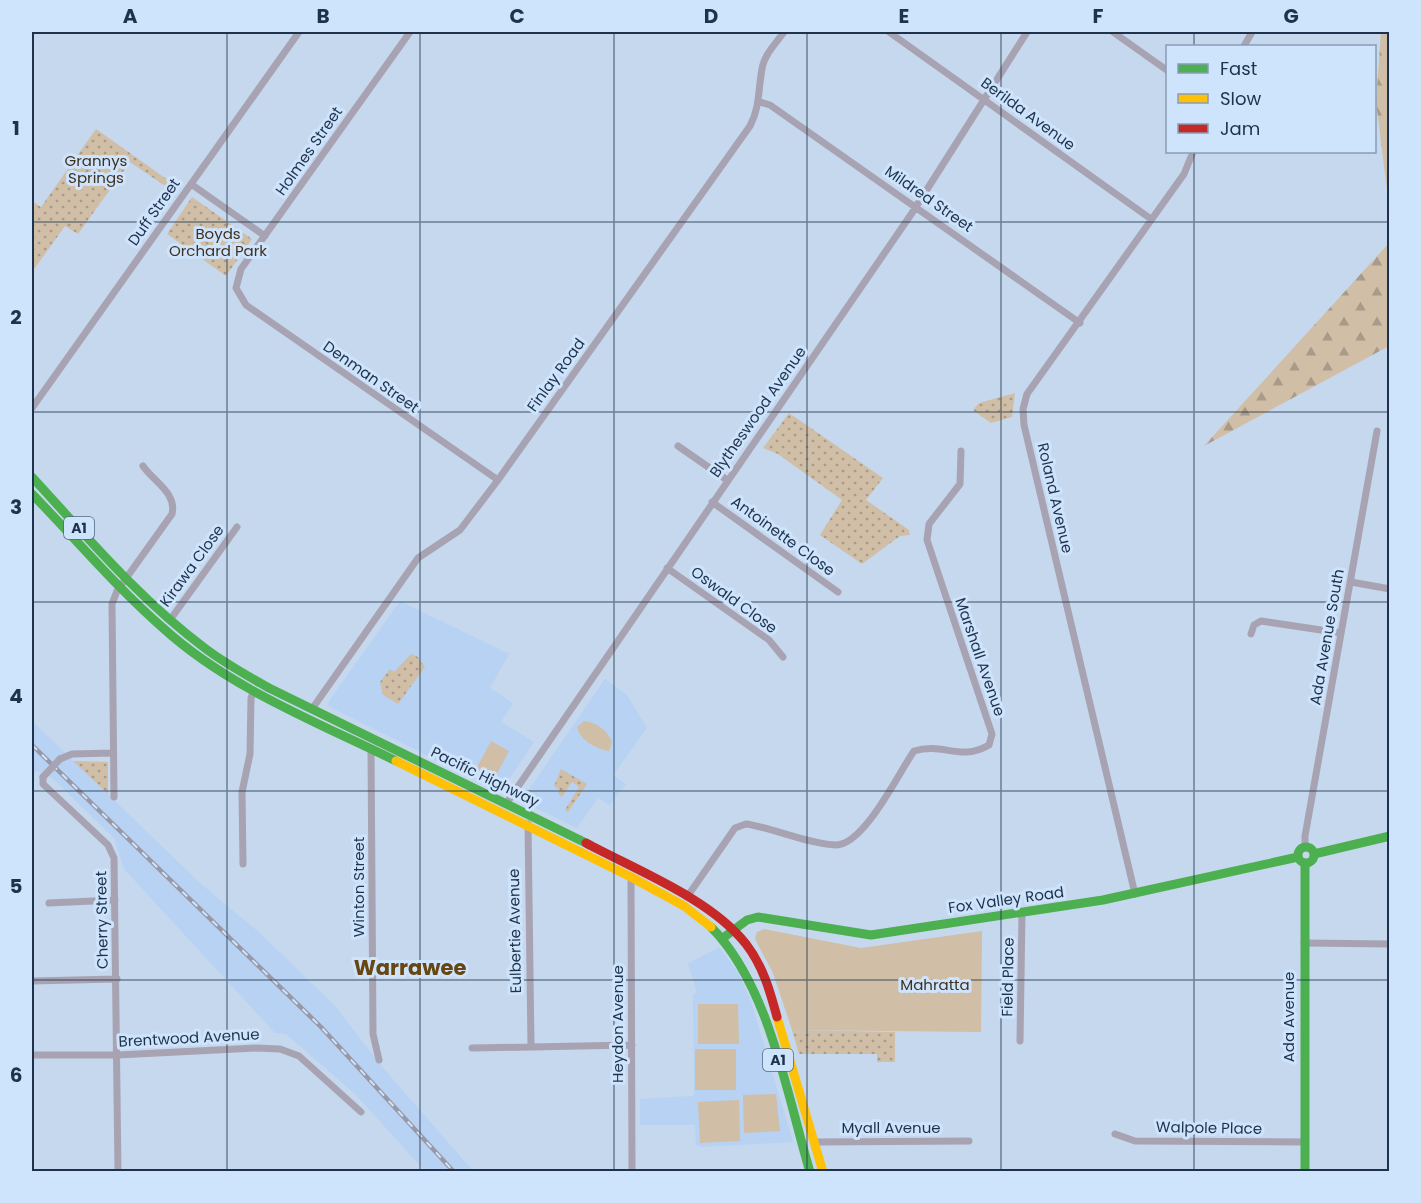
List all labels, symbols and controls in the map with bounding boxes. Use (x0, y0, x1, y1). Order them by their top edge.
text: A (123, 2, 138, 30)
text: B (316, 2, 330, 30)
text: C (509, 2, 525, 30)
text: D (704, 2, 718, 30)
text: E (899, 2, 909, 30)
text: F (1093, 2, 1104, 30)
text: G (1283, 2, 1299, 30)
legend (1166, 45, 1376, 153)
text: Fast (1220, 56, 1257, 81)
street label: Berilda Avenue (977, 72, 1080, 155)
text: Slow (1220, 86, 1262, 111)
street label: Holmes Street (270, 102, 347, 199)
text: 1 (12, 114, 20, 142)
text: Jam (1220, 116, 1260, 141)
park label: Grannys Springs (65, 150, 128, 188)
street label: Mildred Street (881, 160, 978, 237)
street label: Duff Street (123, 174, 185, 250)
park label: Boyds Orchard Park (169, 223, 267, 261)
text: 2 (10, 303, 22, 331)
street label: Finlay Road (522, 334, 589, 416)
street label: Denman Street (319, 336, 423, 417)
street label: Blytheswood Avenue (704, 342, 811, 481)
street label: Roland Avenue (1033, 441, 1078, 555)
street label: Antoinette Close (727, 491, 839, 580)
text: 3 (10, 493, 22, 521)
road number: A1 (64, 517, 94, 539)
street label: Kirawa Close (155, 520, 229, 611)
street label: Oswald Close (687, 561, 782, 638)
street label: Ada Avenue South (1304, 567, 1349, 707)
street label: Marshall Avenue (950, 595, 1011, 719)
text: 4 (9, 682, 23, 710)
street label: Pacific Highway (428, 741, 543, 812)
street label: Winton Street (348, 837, 369, 937)
street label: Eulbertie Avenue (503, 868, 526, 994)
street label: Cherry Street (90, 871, 113, 969)
text: 5 (10, 872, 23, 900)
street label: Fox Valley Road (947, 881, 1065, 918)
street label: Field Place (996, 937, 1019, 1017)
district label: Warrawee (354, 953, 466, 982)
street label: Heydon Avenue (607, 965, 628, 1083)
street label: Ada Avenue (1278, 972, 1299, 1062)
park label: Mahratta (900, 974, 970, 995)
street label: Brentwood Avenue (118, 1023, 260, 1052)
road number: A1 (763, 1049, 793, 1071)
text: 6 (10, 1061, 22, 1089)
street label: Walpole Place (1156, 1116, 1262, 1139)
street label: Myall Avenue (841, 1117, 941, 1138)

